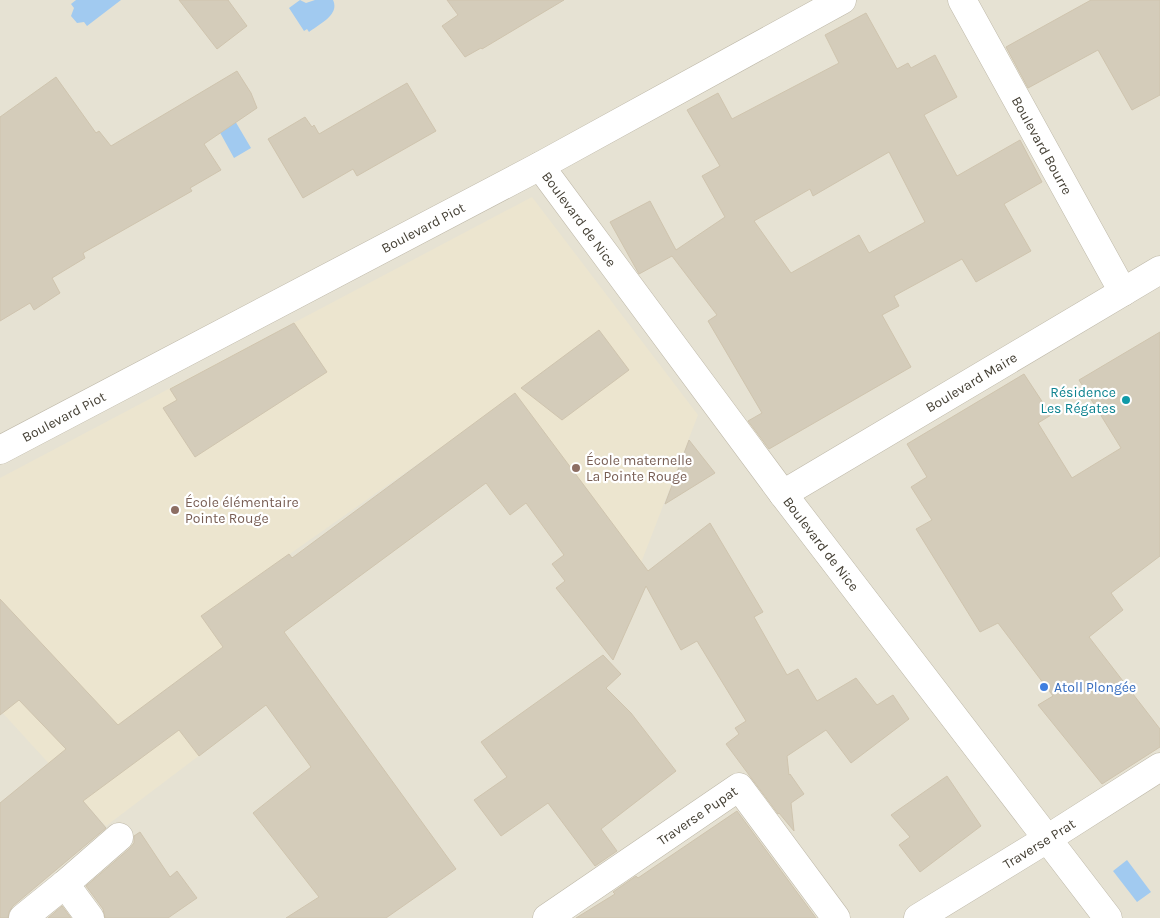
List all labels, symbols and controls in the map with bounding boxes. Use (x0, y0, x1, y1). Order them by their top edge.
street label: Boulevard Bourre (1008, 94, 1076, 198)
street label: Boulevard de Nice (538, 168, 620, 270)
street label: Boulevard Piot (378, 199, 468, 257)
street label: Boulevard Maire (923, 349, 1020, 416)
place label: Résidence Les Régates (1040, 384, 1116, 417)
street label: Boulevard Piot (19, 388, 109, 446)
marker: Résidence Les Régates (1120, 394, 1132, 406)
place label: École maternelle La Pointe Rouge (586, 451, 692, 485)
marker: École maternelle La Pointe Rouge (570, 462, 582, 474)
place label: École élémentaire Pointe Rouge (185, 493, 299, 527)
street label: Boulevard de Nice (779, 494, 862, 595)
marker: École élémentaire Pointe Rouge (169, 504, 181, 516)
place label: Atoll Plongée (1054, 679, 1136, 696)
marker: Atoll Plongée (1038, 681, 1050, 693)
street label: Traverse Pupat (654, 782, 741, 849)
street label: Traverse Prat (1000, 815, 1079, 873)

